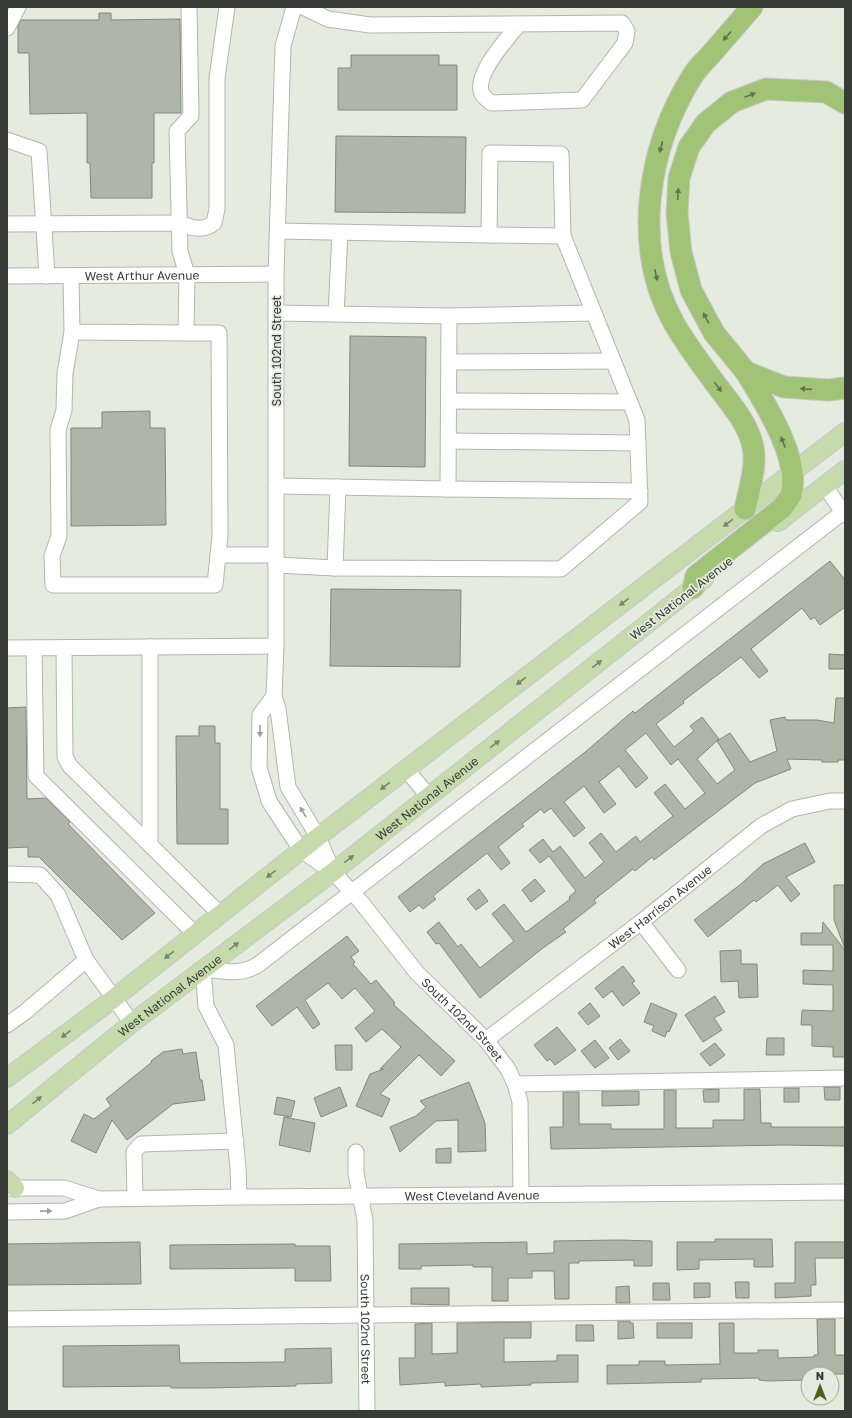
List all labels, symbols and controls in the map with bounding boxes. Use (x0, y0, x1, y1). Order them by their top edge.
one-way arrow (722, 31, 731, 42)
one-way arrow (744, 92, 756, 98)
one-way arrow (658, 141, 664, 153)
one-way arrow (674, 188, 681, 200)
street label: West Arthur Avenue (85, 267, 199, 283)
one-way arrow (653, 268, 659, 281)
street label: South 102nd Street (269, 295, 284, 406)
one-way arrow (703, 312, 709, 324)
one-way arrow (714, 382, 723, 393)
one-way arrow (800, 385, 812, 392)
one-way arrow (780, 435, 786, 447)
one-way arrow (722, 519, 733, 527)
street label: West National Avenue (627, 553, 735, 643)
one-way arrow (619, 598, 630, 606)
one-way arrow (592, 659, 603, 668)
one-way arrow (516, 677, 527, 685)
one-way arrow (257, 725, 263, 738)
one-way arrow (490, 740, 501, 748)
street label: West National Avenue (372, 753, 481, 843)
one-way arrow (379, 781, 390, 790)
one-way arrow (300, 806, 307, 818)
one-way arrow (344, 855, 355, 864)
street label: West Harrison Avenue (605, 861, 714, 952)
one-way arrow (265, 870, 276, 879)
one-way arrow (229, 942, 240, 950)
one-way arrow (163, 950, 174, 959)
street label: West National Avenue (114, 951, 224, 1039)
street label: South 102nd Street (419, 974, 507, 1064)
one-way arrow (60, 1030, 71, 1038)
one-way arrow (32, 1096, 43, 1104)
street label: West Cleveland Avenue (404, 1187, 540, 1203)
one-way arrow (40, 1208, 53, 1214)
street label: South 102nd Street (358, 1274, 374, 1385)
north arrow (800, 1366, 840, 1406)
text: N (816, 1369, 824, 1382)

